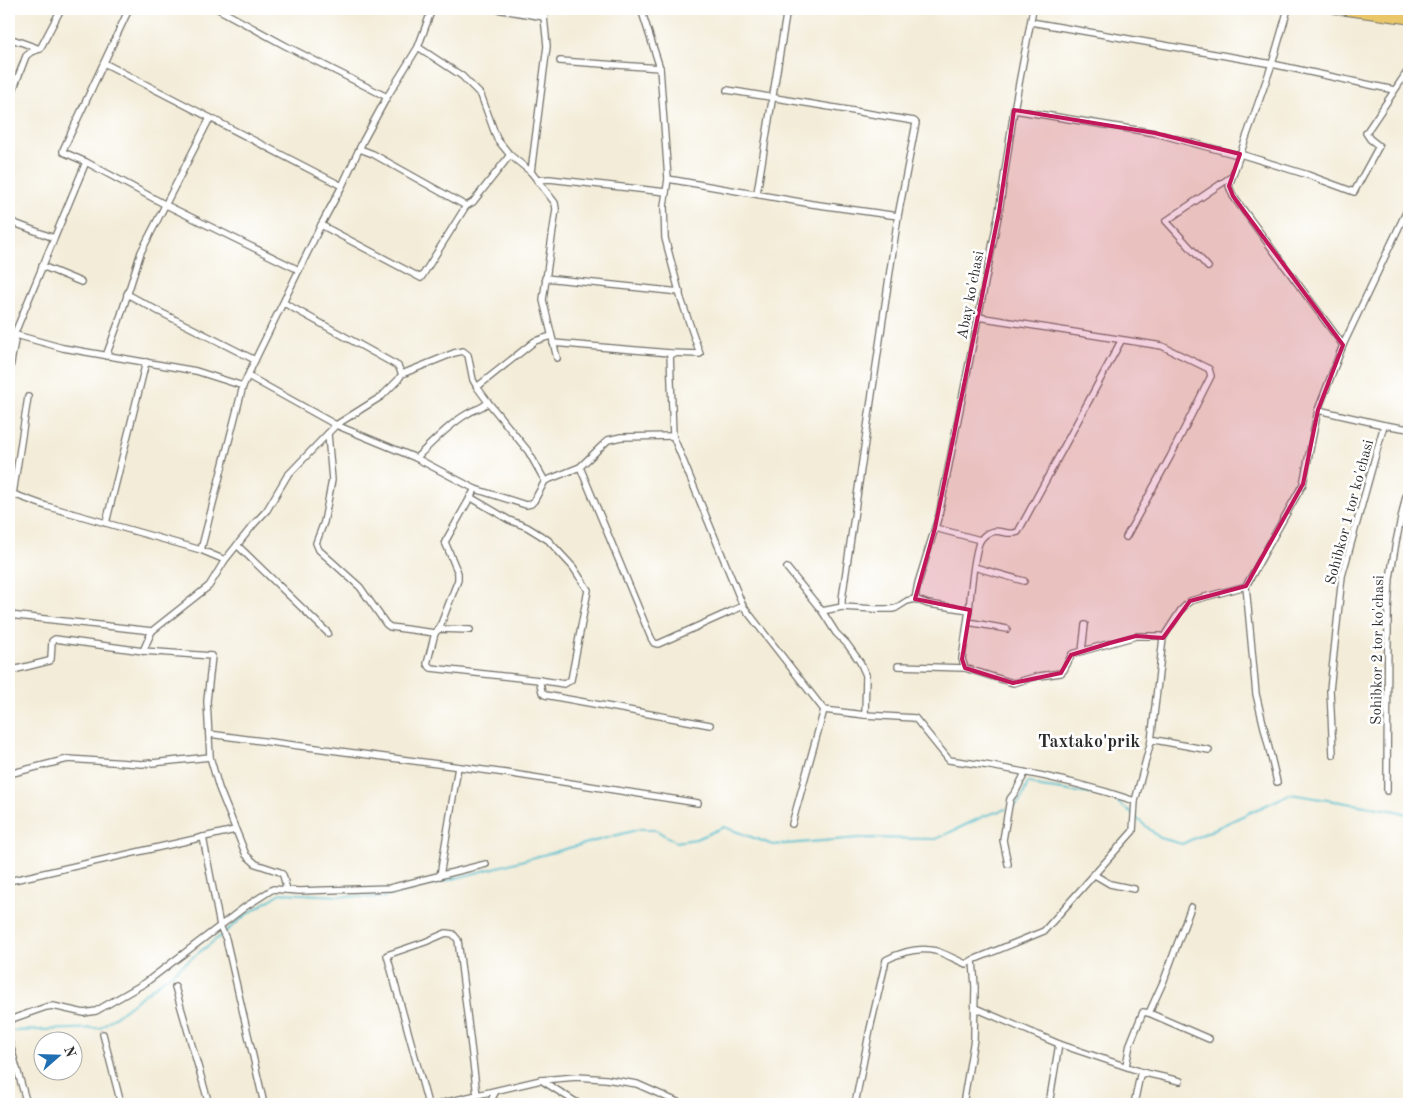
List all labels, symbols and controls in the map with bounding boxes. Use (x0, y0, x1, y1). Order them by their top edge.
street label: Abay ko'chasi (956, 250, 987, 341)
street label: Sohibkor 1 tor ko'chasi (1324, 438, 1377, 587)
street label: Sohibkor 2 tor ko'chasi (1370, 575, 1387, 725)
district label: Taxtako'prik (1038, 733, 1140, 751)
north arrow (32, 1030, 82, 1080)
text: N (61, 1044, 78, 1060)

